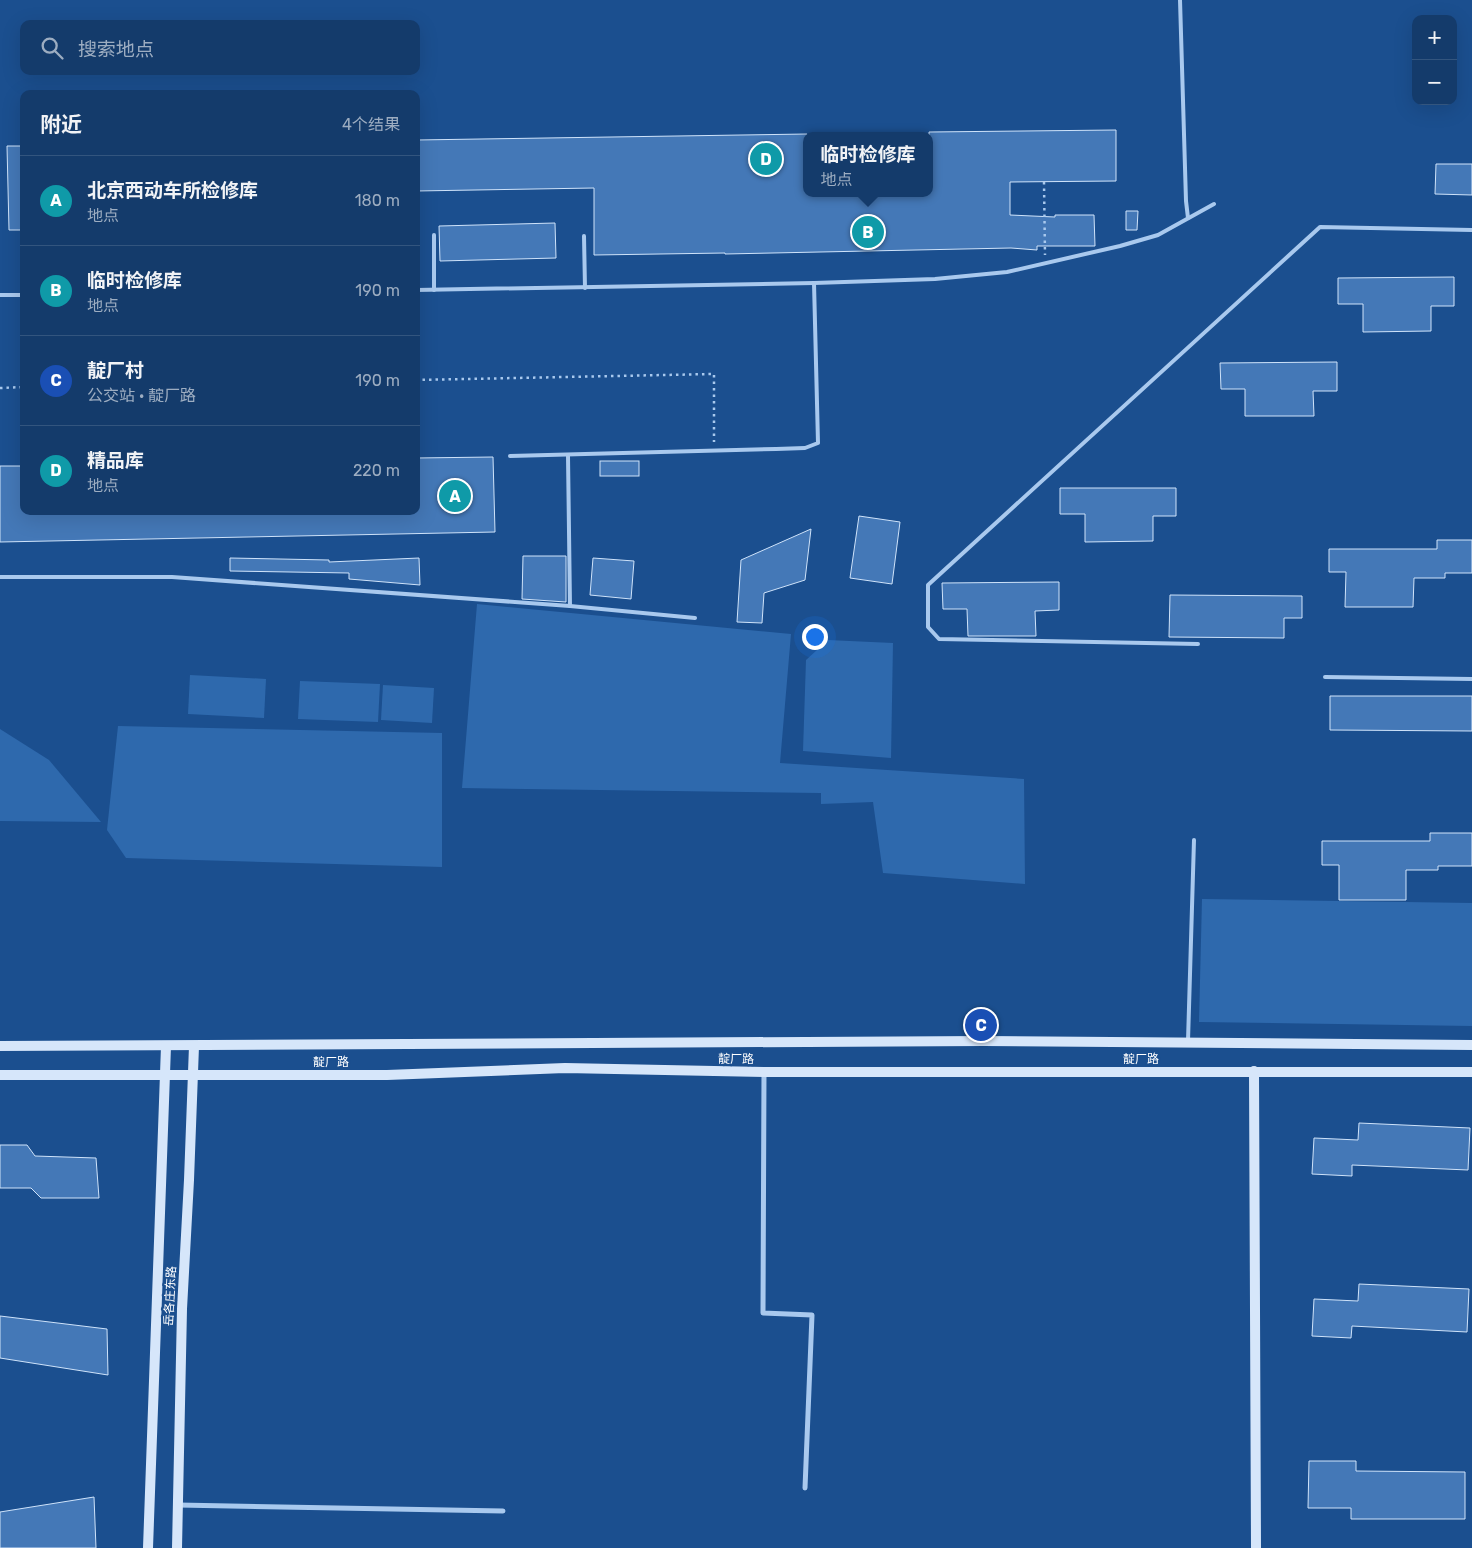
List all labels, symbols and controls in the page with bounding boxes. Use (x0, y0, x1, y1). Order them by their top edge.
map controls (1412, 15, 1457, 105)
button: + (1412, 15, 1457, 60)
search box (20, 20, 420, 75)
icon: search (38, 34, 66, 62)
text: 搜索地点 (78, 38, 154, 61)
button: − (1412, 60, 1457, 105)
text: 附近 (40, 112, 82, 137)
text: 4个结果 (342, 115, 400, 134)
popup (803, 132, 933, 197)
pin: D (750, 140, 782, 178)
text: 临时检修库 (820, 143, 916, 166)
text: 地点 (820, 170, 853, 189)
text: 北京西动车所检修库 (87, 179, 258, 202)
text: A (50, 191, 62, 210)
text: 180 m (355, 191, 400, 210)
text: 地点 (87, 206, 119, 225)
pin: B (852, 213, 884, 251)
text: 临时检修库 (87, 269, 182, 292)
text: B (50, 281, 62, 300)
text: 190 m (355, 281, 400, 300)
text: 地点 (87, 296, 119, 315)
text: 靛厂村 (87, 359, 144, 382)
text: C (50, 371, 62, 390)
text: 190 m (355, 371, 400, 390)
text: 公交站 · 靛厂路 (87, 386, 196, 405)
text: 精品库 (87, 449, 144, 472)
text: D (50, 461, 62, 480)
text: 220 m (353, 461, 400, 480)
text: 地点 (87, 476, 119, 495)
pin: A (439, 477, 471, 515)
your location (802, 624, 828, 650)
pin: C (965, 1006, 997, 1044)
street label: 靛厂路 (718, 1052, 754, 1066)
street label: 靛厂路 (1123, 1052, 1159, 1066)
street label: 靛厂路 (313, 1055, 349, 1069)
street label: 岳各庄东路 (161, 1266, 179, 1326)

